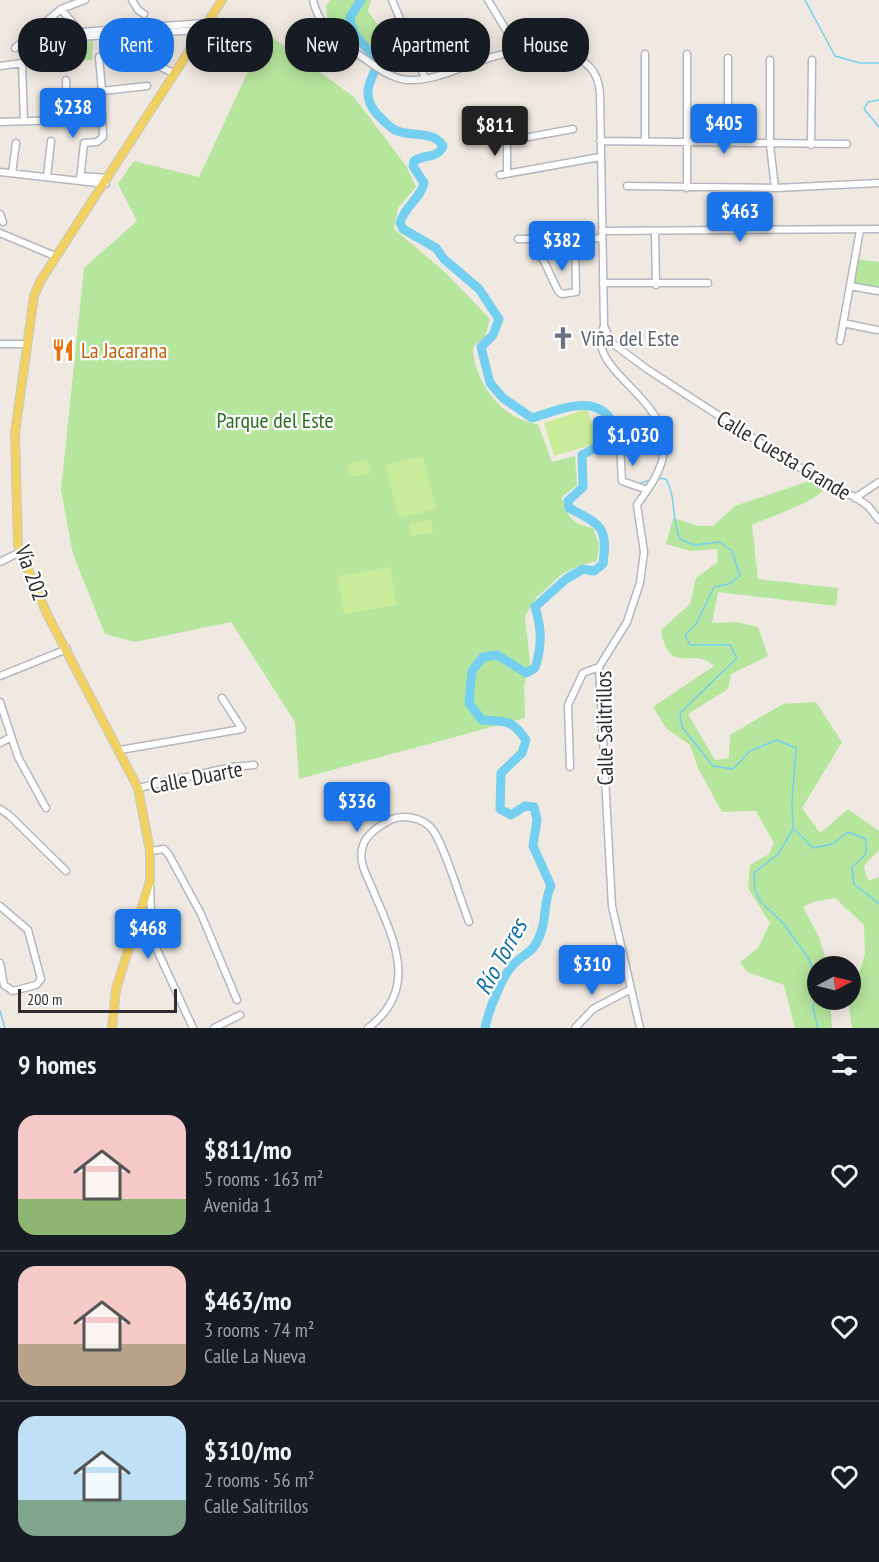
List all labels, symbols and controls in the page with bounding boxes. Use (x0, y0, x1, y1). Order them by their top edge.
chip: Buy (18, 18, 87, 72)
chip: Rent (99, 18, 174, 72)
chip: Filters (186, 18, 273, 72)
chip: New (285, 18, 359, 72)
chip: Apartment (371, 18, 490, 72)
chip: House (502, 18, 589, 72)
pin: $238 (37, 88, 109, 139)
text: $238 (54, 94, 92, 120)
pin: $405 (688, 104, 760, 155)
pin: $811 (459, 106, 531, 157)
text: $405 (705, 110, 743, 136)
text: $811 (476, 112, 514, 138)
pin: $463 (704, 192, 776, 243)
text: $463 (721, 198, 759, 224)
pin: $382 (526, 221, 598, 272)
text: $382 (543, 227, 581, 253)
place label: Viña del Este (580, 324, 679, 352)
church icon: Viña del Este (550, 325, 576, 351)
place label: La Jacarana (81, 336, 167, 364)
restaurant icon: La Jacarana (50, 337, 76, 363)
street label: Calle Cuesta Grande (712, 404, 856, 506)
park label: Parque del Este (216, 406, 334, 434)
pin: $1,030 (584, 416, 682, 467)
text: $1,030 (607, 422, 659, 448)
street label: Vía 202 (9, 540, 55, 605)
street label: Calle Salitrillos (589, 670, 619, 786)
street label: Calle Duarte (147, 754, 245, 800)
pin: $336 (321, 782, 393, 833)
text: $336 (338, 788, 376, 814)
pin: $468 (112, 909, 184, 960)
water label: Río Torres (467, 911, 535, 1000)
text: $468 (129, 915, 167, 941)
pin: $310 (556, 945, 628, 996)
text: $310 (573, 951, 611, 977)
north arrow (807, 956, 861, 1010)
map controls (807, 956, 861, 1010)
scale bar (18, 986, 177, 1013)
text: 200 m (27, 989, 62, 1009)
text: 9 homes (18, 1048, 96, 1081)
icon: filters (828, 1048, 861, 1081)
text: $811/mo (204, 1133, 292, 1166)
icon: home (66, 1139, 138, 1211)
icon: heart (828, 1159, 861, 1192)
text: 5 rooms · 163 m² (204, 1166, 323, 1192)
text: Avenida 1 (204, 1192, 272, 1218)
text: $463/mo (204, 1284, 292, 1317)
icon: home (66, 1290, 138, 1362)
icon: heart (828, 1310, 861, 1343)
text: 3 rooms · 74 m² (204, 1317, 314, 1343)
text: Calle La Nueva (204, 1343, 306, 1369)
text: $310/mo (204, 1434, 292, 1467)
icon: home (66, 1440, 138, 1512)
icon: heart (828, 1460, 861, 1493)
text: 2 rooms · 56 m² (204, 1467, 314, 1493)
text: Calle Salitrillos (204, 1493, 308, 1519)

